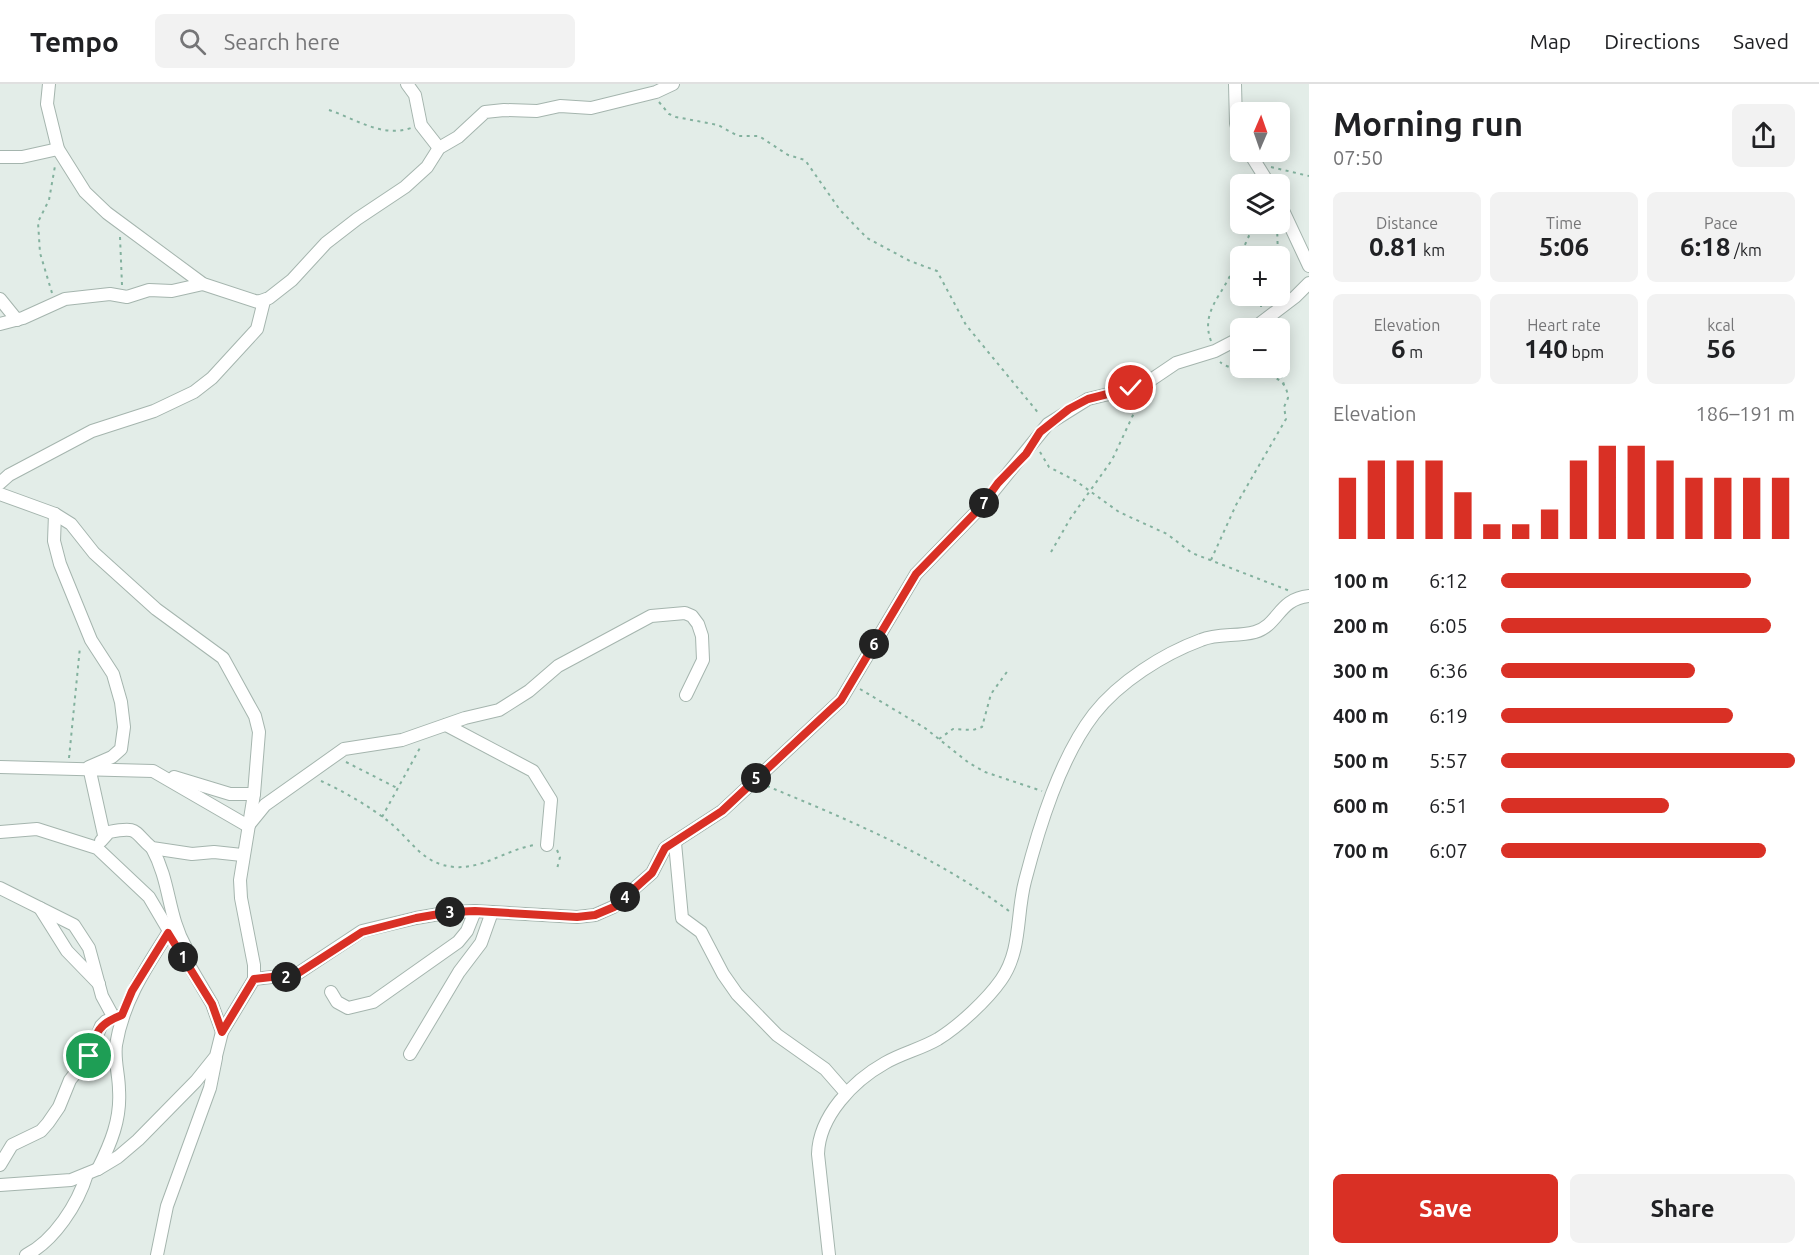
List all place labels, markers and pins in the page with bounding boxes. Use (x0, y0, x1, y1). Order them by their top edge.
pin (1105, 362, 1156, 413)
pin: 7 (969, 488, 999, 518)
pin: 6 (859, 629, 889, 659)
pin: 5 (741, 763, 771, 793)
pin: 4 (610, 882, 640, 912)
pin: 3 (435, 897, 465, 927)
pin: 1 (168, 942, 198, 972)
pin: 2 (271, 962, 301, 992)
pin (63, 1030, 114, 1081)

